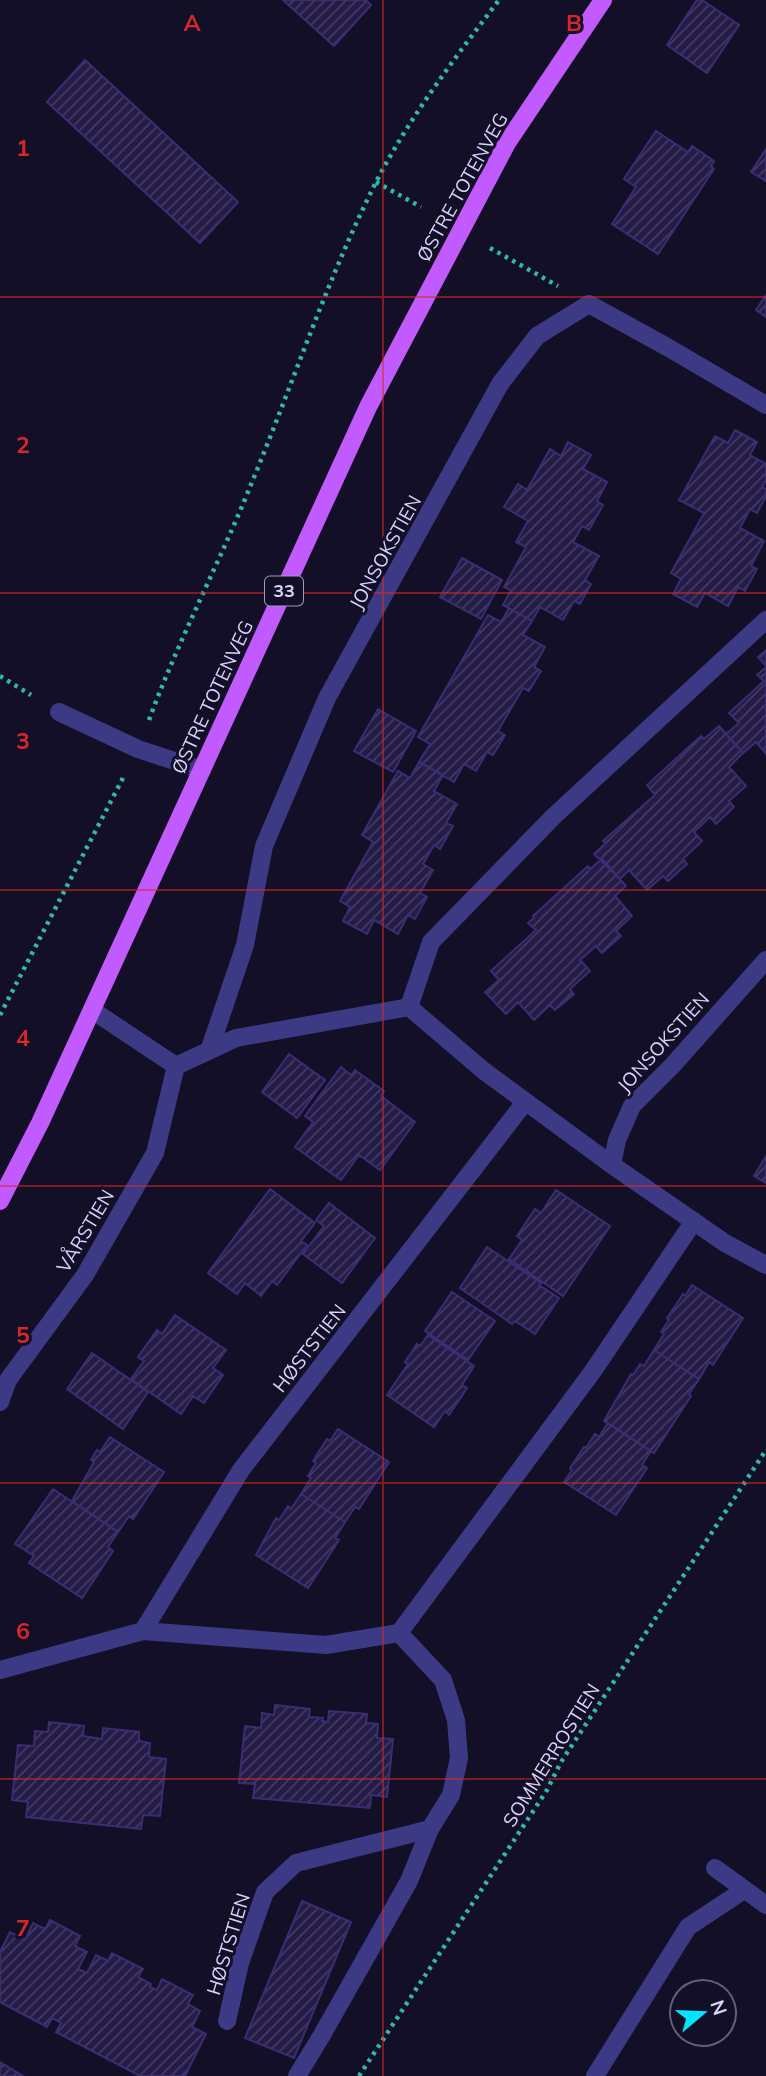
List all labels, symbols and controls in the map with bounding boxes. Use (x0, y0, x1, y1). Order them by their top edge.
text: A (183, 8, 201, 37)
text: B (566, 8, 582, 37)
street label: ØSTRE TOTENVEG (411, 108, 513, 266)
text: 1 (16, 133, 30, 162)
text: 2 (16, 430, 30, 459)
street label: JONSOKSTIEN (344, 491, 426, 613)
road number: 33 (265, 576, 303, 606)
street label: ØSTRE TOTENVEG (166, 616, 258, 778)
text: 3 (16, 726, 30, 755)
street label: JONSOKSTIEN (612, 987, 714, 1097)
text: 4 (16, 1023, 30, 1052)
street label: VÅRSTIEN (51, 1185, 119, 1277)
street label: HØSTSTIEN (267, 1299, 351, 1397)
text: 5 (16, 1320, 30, 1349)
text: 6 (16, 1616, 30, 1645)
street label: SOMMERROSTIEN (497, 1679, 605, 1831)
street label: HØSTSTIEN (201, 1890, 255, 1998)
text: 7 (16, 1913, 30, 1942)
north arrow (668, 1978, 738, 2048)
text: N (705, 1997, 733, 2018)

